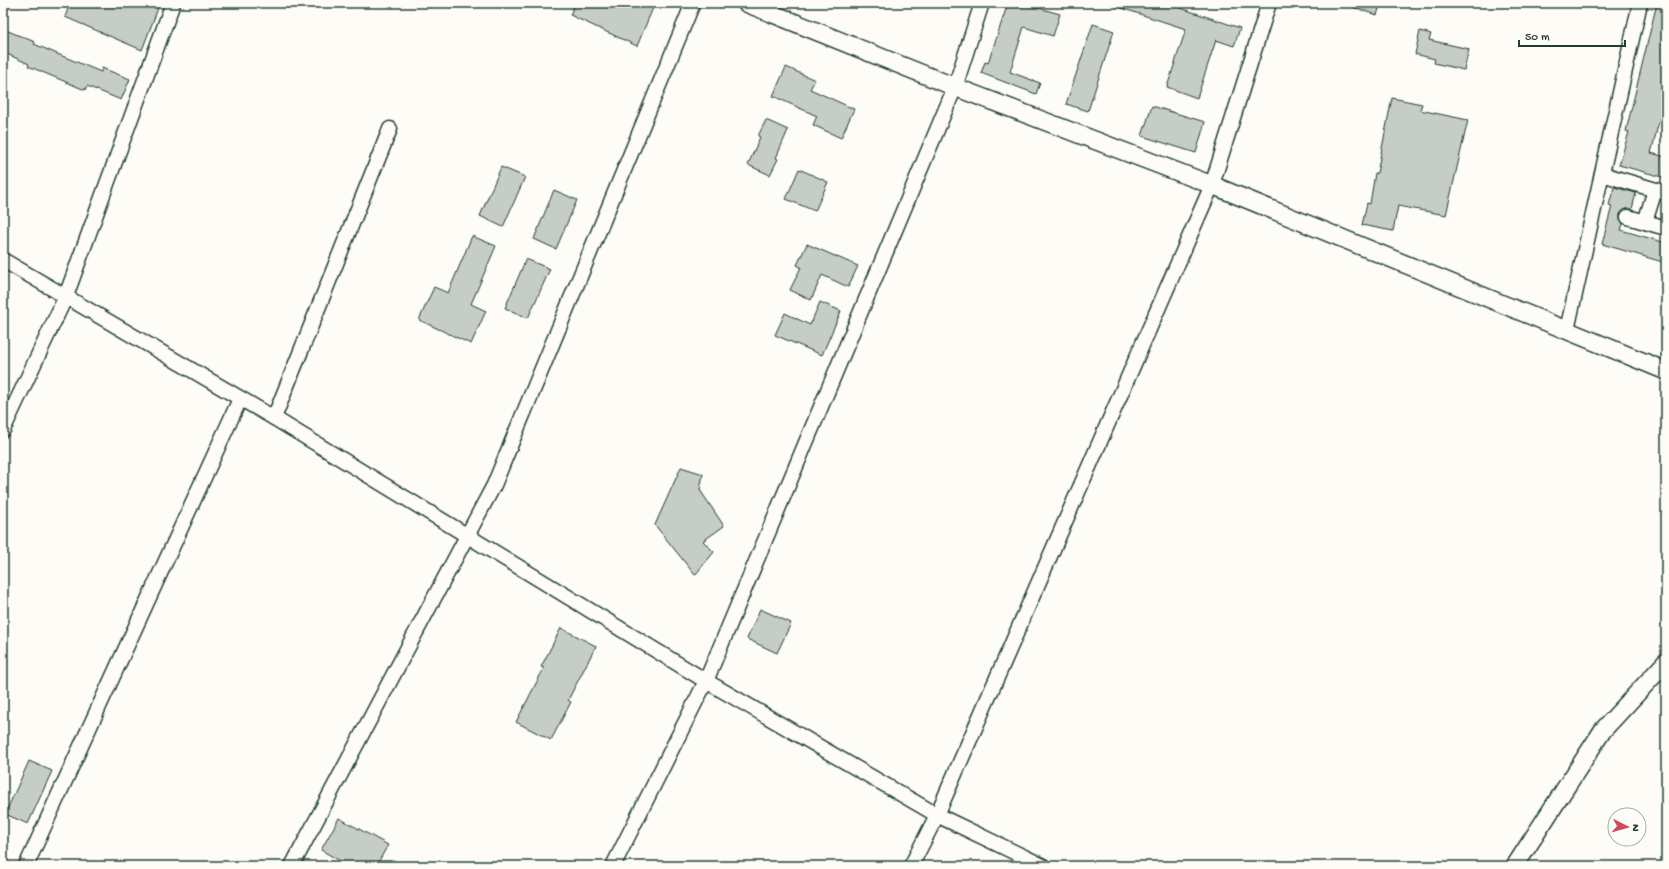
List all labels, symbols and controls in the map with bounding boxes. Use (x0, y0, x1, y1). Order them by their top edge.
scale bar (1519, 22, 1625, 48)
text: 50 m (1525, 31, 1550, 45)
north arrow (1607, 807, 1647, 847)
text: N (1629, 824, 1641, 832)

